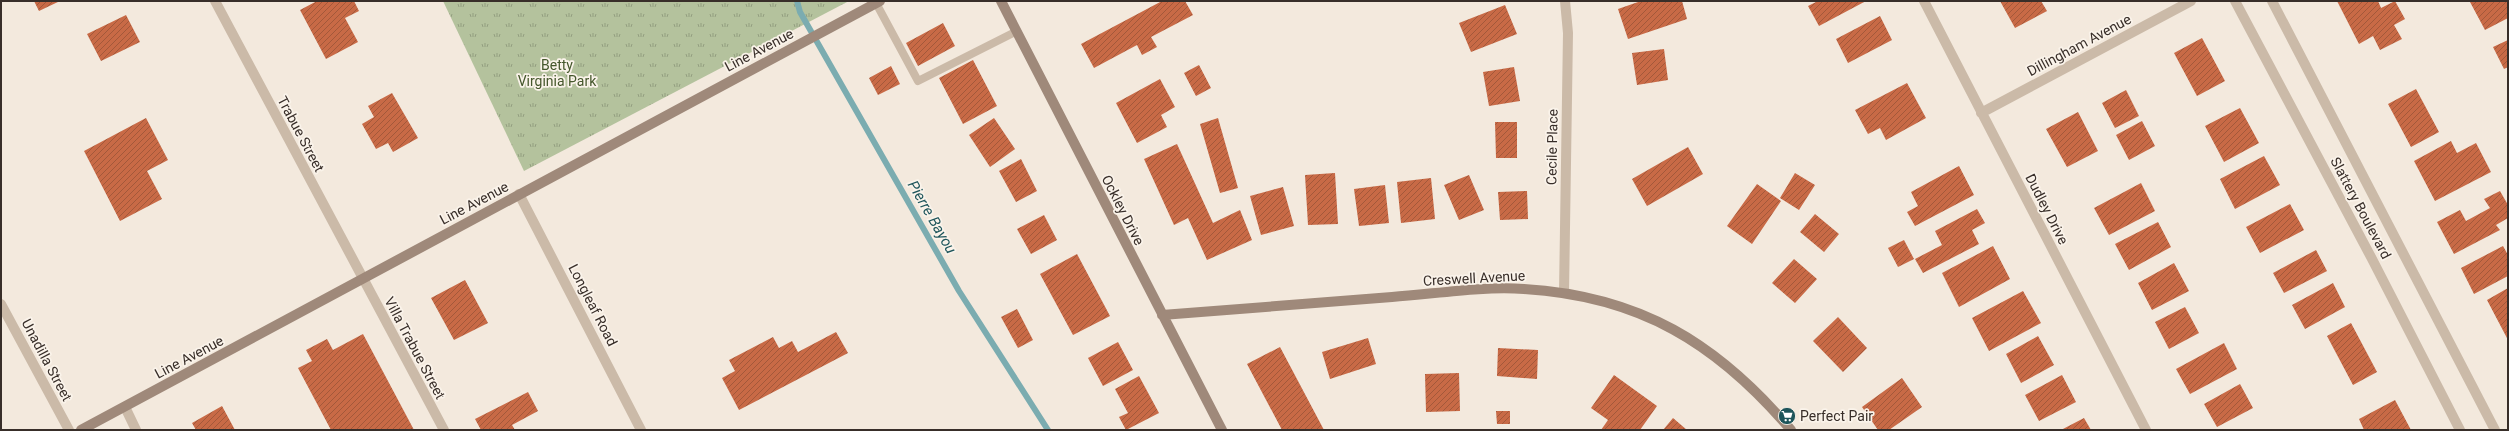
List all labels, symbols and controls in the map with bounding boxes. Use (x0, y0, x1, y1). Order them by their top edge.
street label: Dillingham Avenue (2024, 11, 2134, 79)
street label: Line Avenue (722, 25, 796, 75)
park label: Betty Virginia Park (518, 57, 597, 89)
street label: Trabue Street (274, 93, 328, 175)
street label: Cecile Place (1543, 109, 1561, 185)
street label: Slattery Boulevard (2327, 154, 2395, 262)
street label: Dudley Drive (2022, 171, 2072, 247)
street label: Ockley Drive (1099, 172, 1147, 248)
water label: Pierre Bayou (904, 177, 960, 257)
street label: Line Avenue (437, 178, 511, 228)
street label: Longleaf Road (565, 261, 621, 349)
street label: Creswell Avenue (1422, 267, 1526, 289)
street label: Villa Trabue Street (381, 294, 449, 402)
street label: Unadilla Street (19, 316, 76, 404)
street label: Line Avenue (152, 332, 226, 382)
supermarket icon: Perfect Pair (1777, 406, 1797, 426)
place label: Perfect Pair (1800, 408, 1873, 424)

